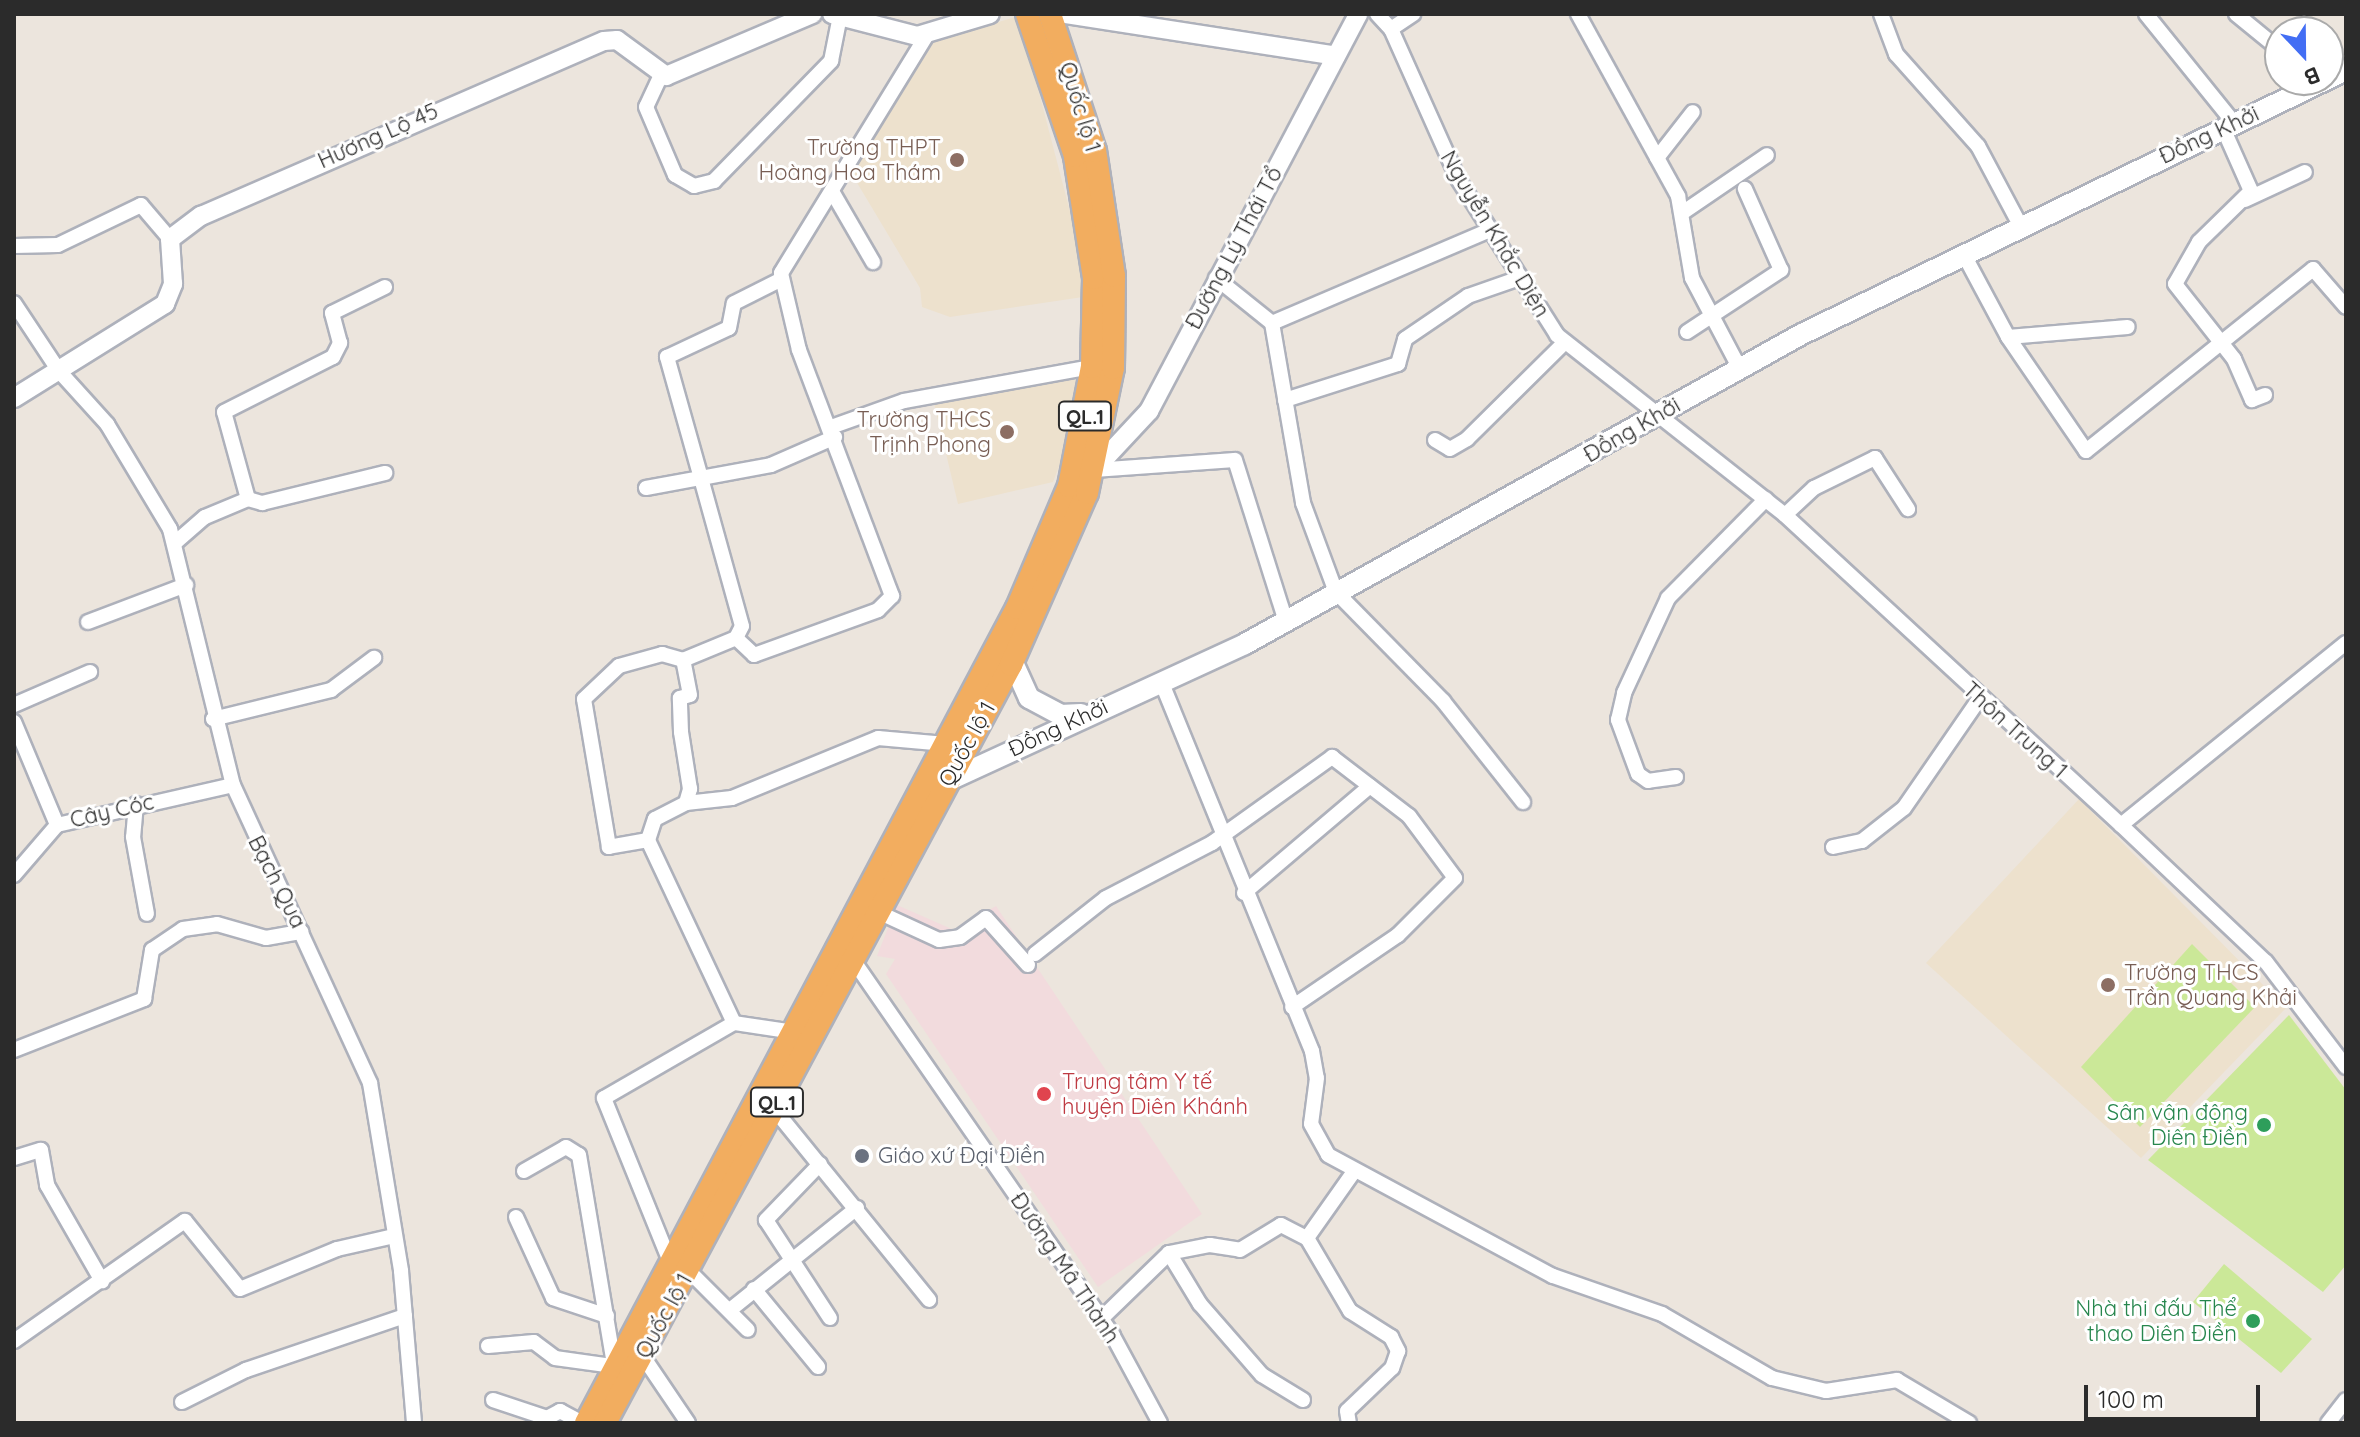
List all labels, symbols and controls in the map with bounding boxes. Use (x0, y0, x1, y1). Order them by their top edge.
north arrow (2264, 16, 2344, 96)
street label: Quốc lộ 1 (1054, 59, 1106, 155)
text: B (2300, 61, 2324, 92)
street label: Hương Lộ 45 (314, 98, 442, 174)
street label: Đồng Khởi (2155, 100, 2263, 170)
place label: Trường THPT Hoàng Hoa Thám (758, 134, 941, 186)
street label: Nguyễn Khắc Diện (1435, 146, 1555, 322)
marker: Trường THPT Hoàng Hoa Thám (948, 151, 966, 169)
street label: Đường Lý Thái Tổ (1180, 162, 1288, 334)
street label: Đồng Khởi (1579, 392, 1685, 468)
road number: QL.1 (1057, 400, 1113, 432)
place label: Trường THCS Trịnh Phong (856, 406, 991, 458)
marker: Trường THCS Trịnh Phong (998, 423, 1016, 441)
street label: Thôn Trung 1 (1957, 676, 2073, 784)
street label: Đồng Khởi (1004, 693, 1112, 763)
street label: Quốc lộ 1 (933, 697, 1001, 791)
street label: Cây Cóc (67, 789, 157, 833)
street label: Bạch Qua (242, 831, 312, 933)
place label: Trường THCS Trần Quang Khải (2124, 959, 2297, 1010)
marker: Trường THCS Trần Quang Khải (2099, 976, 2117, 994)
place label: Trung tâm Y tế huyện Diên Khánh (1062, 1068, 1248, 1120)
marker: Trung tâm Y tế huyện Diên Khánh (1033, 1083, 1055, 1105)
road number: QL.1 (749, 1086, 805, 1118)
place label: Sân vận động Diên Điền (2107, 1099, 2248, 1150)
marker: Sân vận động Diên Điền (2255, 1116, 2273, 1134)
place label: Giáo xứ Đại Điền (878, 1143, 1045, 1169)
marker: Giáo xứ Đại Điền (853, 1147, 871, 1165)
street label: Đường Mâ Thành (1005, 1188, 1125, 1348)
street label: Quốc lộ 1 (630, 1269, 698, 1363)
place label: Nhà thi đấu Thể thao Diên Điền (2075, 1295, 2237, 1346)
marker: Nhà thi đấu Thể thao Diên Điền (2244, 1312, 2262, 1330)
scale bar (2088, 1369, 2264, 1419)
text: 100 m (2098, 1384, 2164, 1414)

